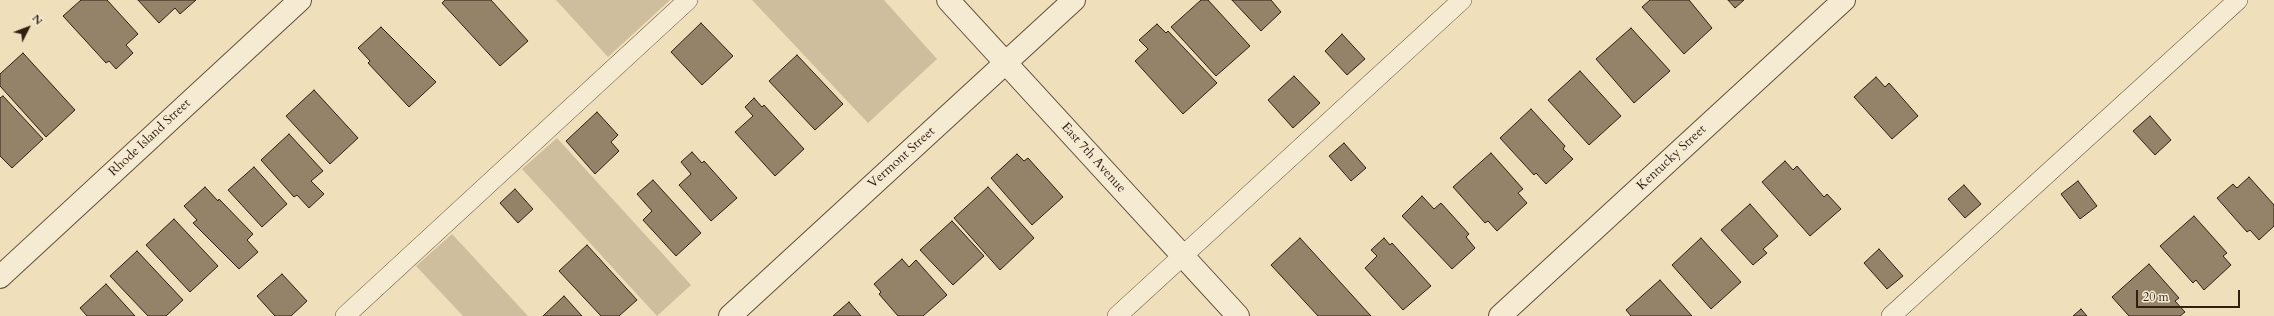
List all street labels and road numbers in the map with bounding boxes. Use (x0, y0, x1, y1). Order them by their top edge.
street label: Rhode Island Street (106, 96, 194, 180)
street label: East 7th Avenue (1057, 120, 1129, 196)
street label: Kentucky Street (1634, 122, 1710, 194)
street label: Vermont Street (865, 124, 939, 192)

